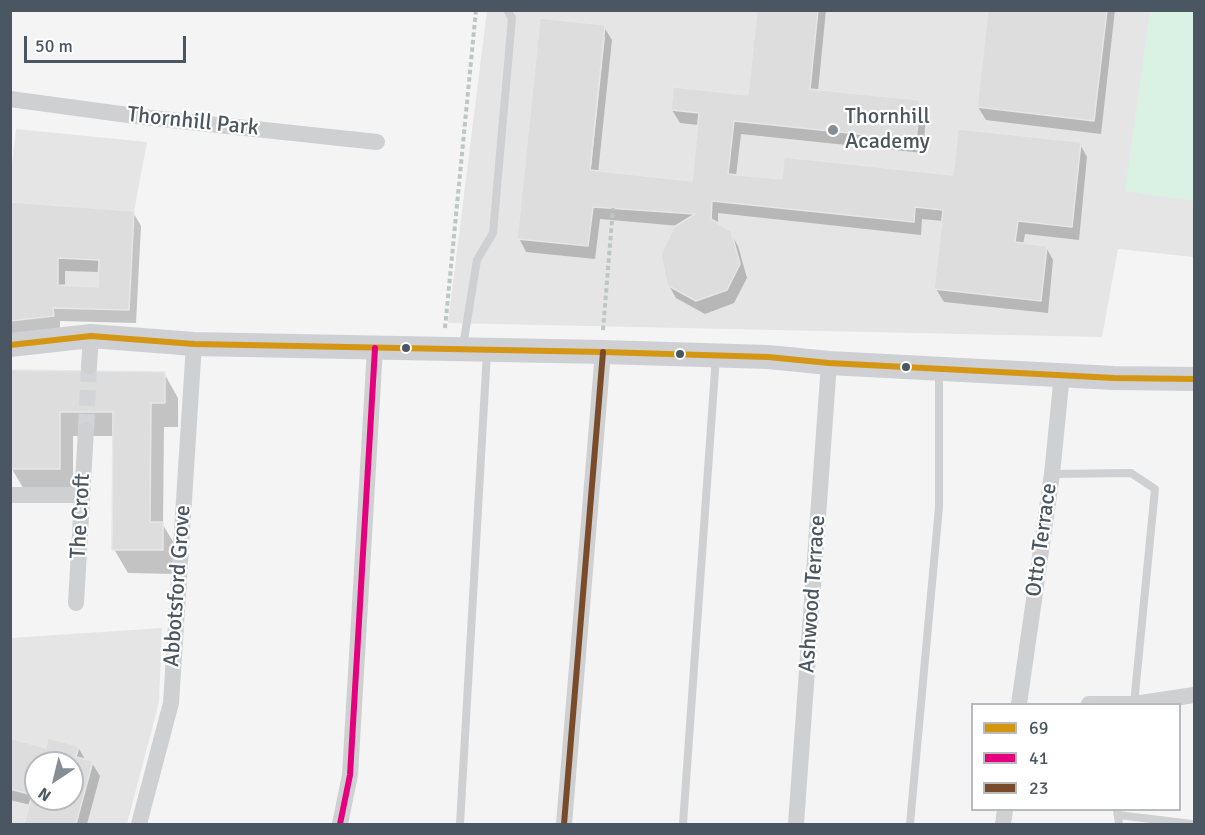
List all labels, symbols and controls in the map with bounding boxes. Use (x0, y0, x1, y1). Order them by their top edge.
scale bar (27, 24, 189, 62)
text: 50 m (35, 35, 73, 57)
street label: Thornhill Park (126, 102, 260, 142)
place label: Thornhill Academy (845, 104, 930, 156)
marker: Thornhill Academy (826, 123, 840, 137)
unlabelled marker (400, 342, 412, 354)
unlabelled marker (674, 348, 686, 360)
unlabelled marker (900, 361, 912, 373)
street label: The Croft (66, 473, 96, 559)
street label: Otto Terrace (1021, 482, 1063, 598)
street label: Abbotsford Grove (159, 504, 197, 668)
street label: Ashwood Terrace (794, 514, 832, 674)
legend (971, 703, 1181, 811)
text: 69 (1029, 717, 1048, 739)
text: 41 (1029, 747, 1048, 769)
north arrow (24, 751, 84, 811)
text: 23 (1029, 777, 1048, 799)
text: N (35, 783, 55, 805)

